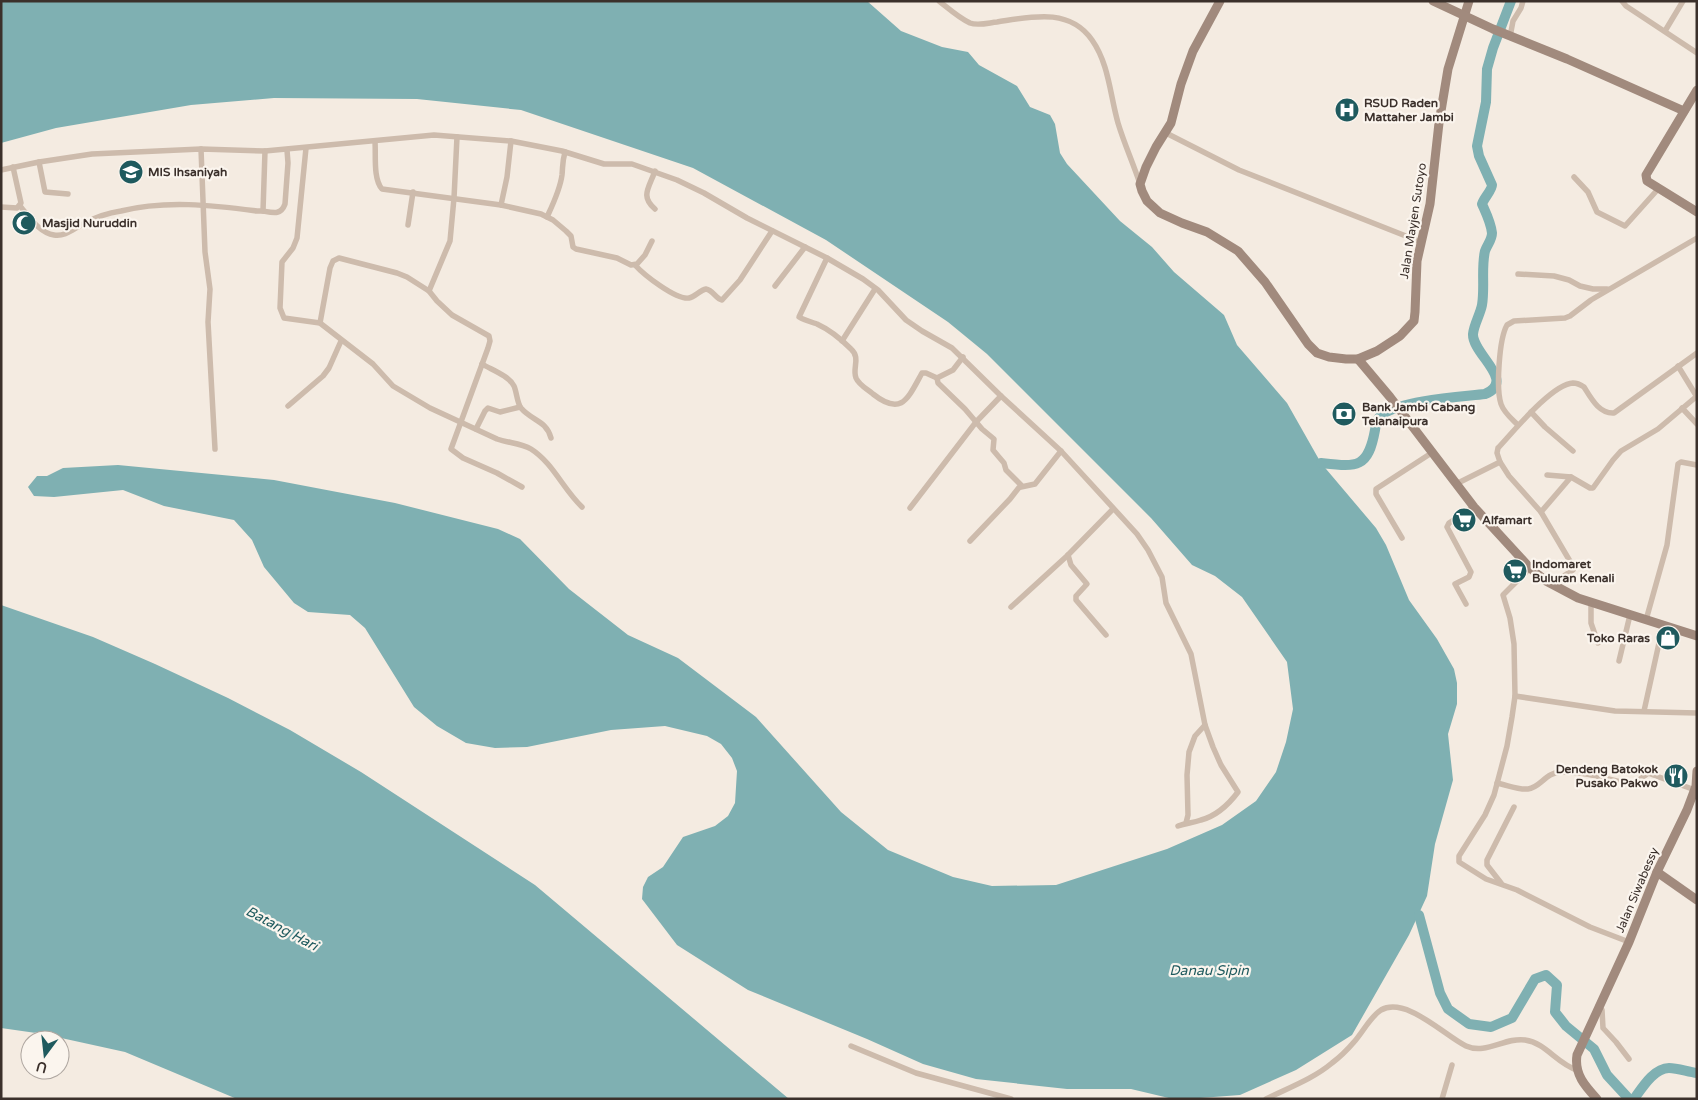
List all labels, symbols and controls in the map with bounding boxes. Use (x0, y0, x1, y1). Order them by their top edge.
place label: RSUD Raden Mattaher Jambi (1364, 96, 1454, 124)
hospital icon: RSUD Raden Mattaher Jambi (1334, 97, 1360, 123)
school or university icon: MIS Ihsaniyah (118, 159, 144, 185)
street label: Jalan Mayjen Sutoyo (1397, 162, 1429, 280)
place label: MIS Ihsaniyah (148, 165, 227, 180)
mosque icon: Masjid Nuruddin (11, 210, 37, 236)
place label: Masjid Nuruddin (42, 216, 137, 231)
place label: Bank Jambi Cabang Telanaipura (1361, 400, 1475, 429)
bank icon: Bank Jambi Cabang Telanaipura (1331, 401, 1357, 427)
supermarket icon: Alfamart (1451, 507, 1477, 533)
place label: Alfamart (1482, 513, 1532, 527)
place label: Indomaret Buluran Kenali (1532, 557, 1614, 585)
supermarket icon: Indomaret Buluran Kenali (1502, 558, 1528, 584)
shop icon: Toko Raras (1655, 625, 1681, 651)
place label: Toko Raras (1586, 631, 1650, 645)
place label: Dendeng Batokok Pusako Pakwo (1556, 762, 1658, 790)
restaurant icon: Dendeng Batokok Pusako Pakwo (1663, 763, 1689, 789)
street label: Jalan Siwabessy (1613, 845, 1661, 935)
water label: Batang Hari (243, 902, 322, 955)
water label: Danau Sipin (1169, 962, 1249, 979)
north arrow (20, 1030, 70, 1080)
text: U (34, 1057, 49, 1077)

